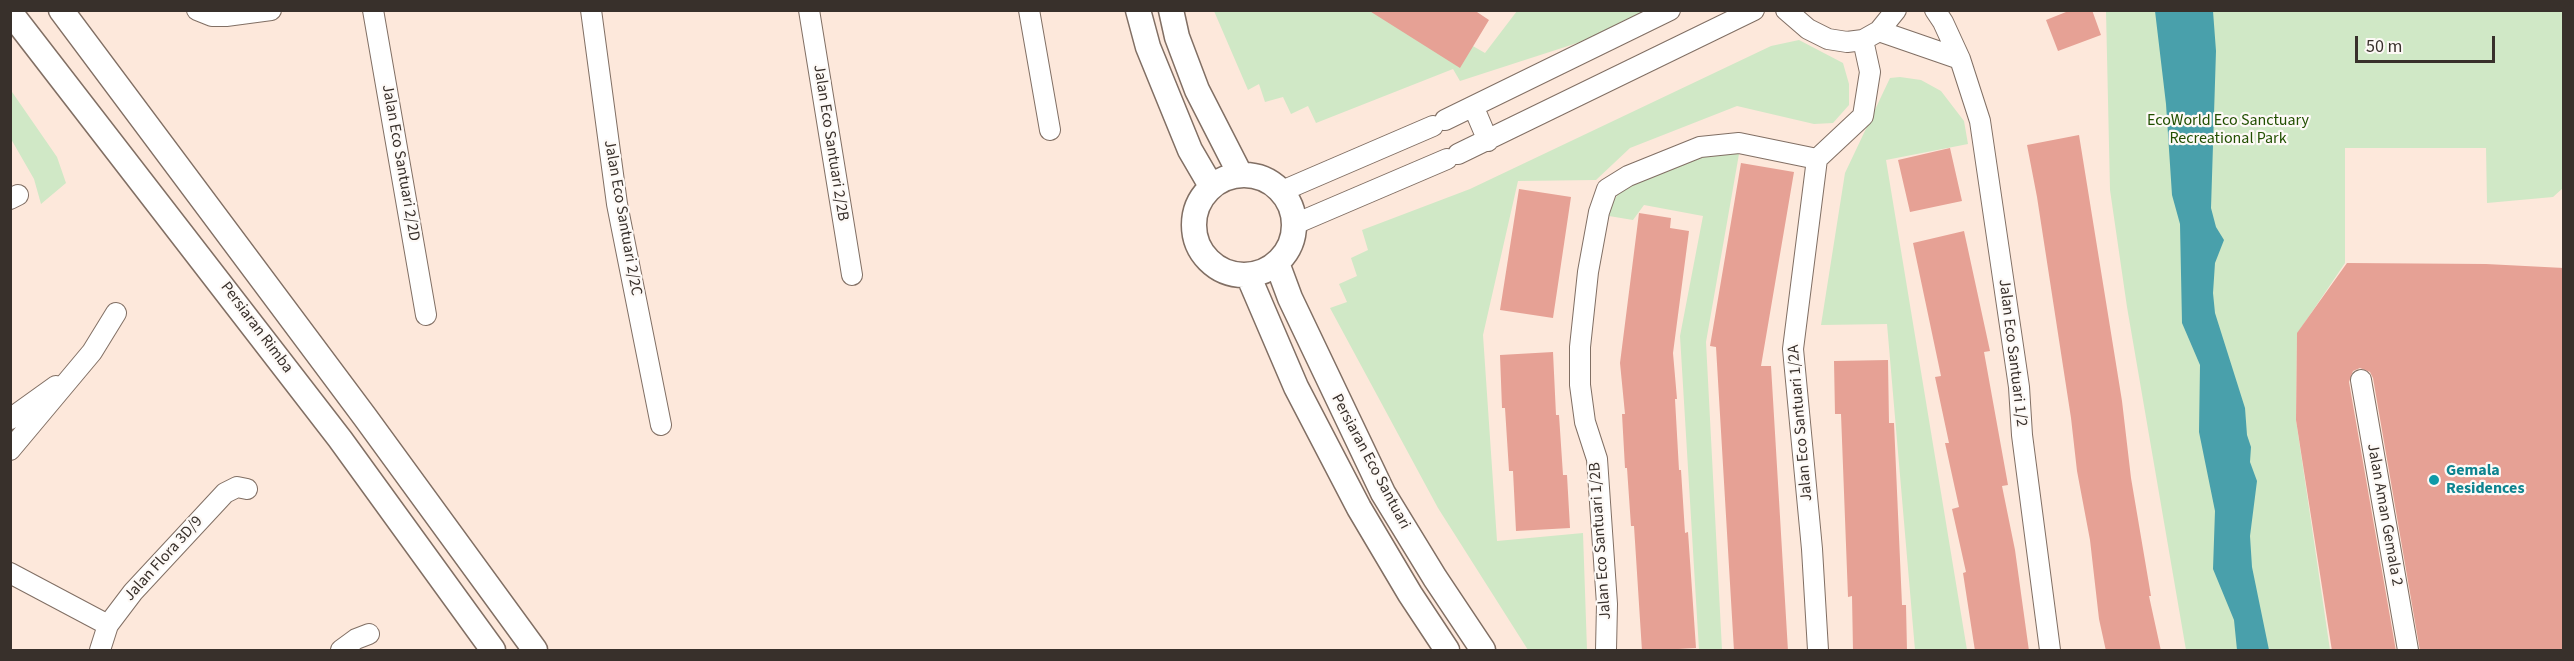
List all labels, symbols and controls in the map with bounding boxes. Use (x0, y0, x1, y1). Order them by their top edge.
scale bar (2358, 24, 2498, 62)
text: 50 m (2366, 34, 2402, 59)
street label: Jalan Eco Santuari 2/2B (808, 63, 852, 223)
street label: Jalan Eco Santuari 2/2D (377, 83, 423, 243)
park label: EcoWorld Eco Sanctuary Recreational Park (2147, 111, 2309, 149)
street label: Jalan Eco Santuari 2/2C (599, 139, 645, 297)
street label: Jalan Eco Santuari 1/2 (1993, 278, 2031, 428)
street label: Persiaran Rimba (216, 279, 296, 377)
street label: Jalan Eco Santuari 1/2A (1785, 344, 1817, 502)
street label: Persiaran Eco Santuari (1326, 391, 1414, 533)
street label: Jalan Aman Gemala 2 (2362, 442, 2406, 588)
street label: Jalan Eco Santuari 1/2B (1586, 461, 1616, 621)
place label: Gemala Residences (2446, 461, 2524, 499)
marker: Gemala Residences (2427, 473, 2441, 487)
street label: Jalan Flora 3D/9 (121, 512, 207, 606)

